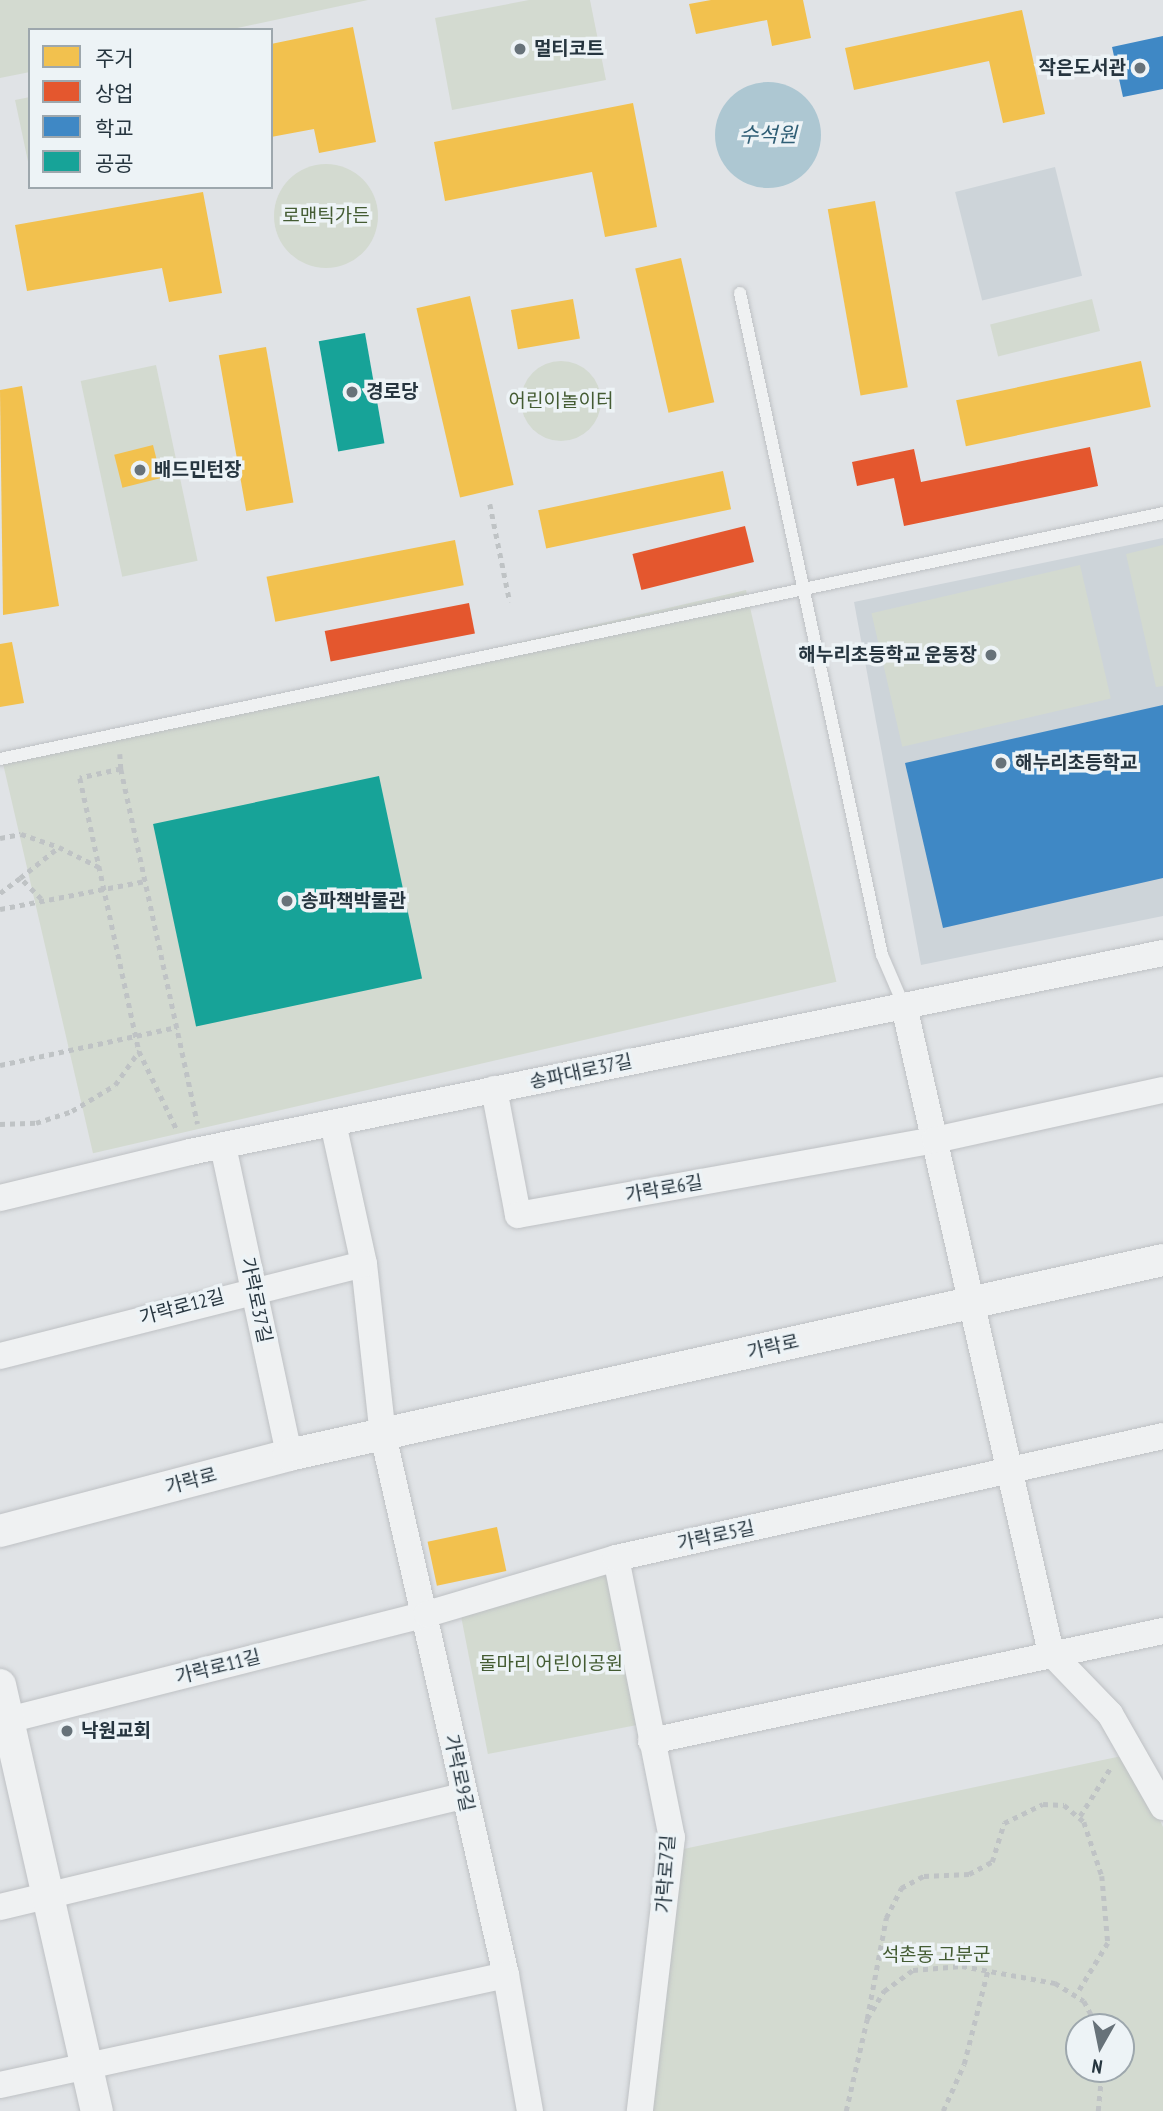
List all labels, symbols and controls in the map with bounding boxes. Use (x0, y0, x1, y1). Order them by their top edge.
legend (28, 28, 273, 189)
place label: 멀티코트 (534, 38, 604, 60)
marker: 멀티코트 (512, 41, 528, 57)
text: 주거 (95, 45, 134, 72)
place label: 작은도서관 (1039, 57, 1126, 79)
marker: 작은도서관 (1132, 60, 1148, 76)
text: 상업 (95, 80, 134, 107)
text: 학교 (95, 115, 134, 142)
water label: 수석원 (739, 122, 797, 148)
text: 공공 (95, 150, 134, 177)
park label: 로맨틱가든 (282, 205, 370, 227)
place label: 경로당 (366, 381, 418, 403)
marker: 경로당 (344, 384, 360, 400)
park label: 어린이놀이터 (509, 390, 613, 412)
place label: 배드민턴장 (154, 459, 241, 481)
marker: 배드민턴장 (132, 462, 148, 478)
place label: 해누리초등학교 운동장 (798, 644, 977, 666)
marker: 해누리초등학교 운동장 (983, 647, 999, 663)
place label: 해누리초등학교 (1015, 752, 1137, 774)
marker: 해누리초등학교 (993, 755, 1009, 771)
place label: 송파책박물관 (301, 890, 406, 912)
marker: 송파책박물관 (279, 893, 295, 909)
street label: 송파대로37길 (528, 1050, 634, 1094)
street label: 가락로6길 (623, 1171, 705, 1207)
street label: 가락로37길 (236, 1255, 276, 1345)
street label: 가락로12길 (137, 1285, 227, 1329)
street label: 가락로 (745, 1330, 801, 1364)
street label: 가락로 (163, 1463, 219, 1499)
street label: 가락로5길 (675, 1517, 757, 1555)
street label: 가락로11길 (173, 1645, 263, 1689)
park label: 돌마리 어린이공원 (479, 1653, 623, 1675)
place label: 낙원교회 (81, 1720, 151, 1742)
marker: 낙원교회 (59, 1723, 75, 1739)
street label: 가락로9길 (440, 1732, 478, 1814)
street label: 가락로7길 (652, 1834, 680, 1914)
park label: 석촌동 고분군 (882, 1944, 990, 1966)
north arrow (1065, 2013, 1135, 2083)
text: N (1090, 2054, 1104, 2079)

